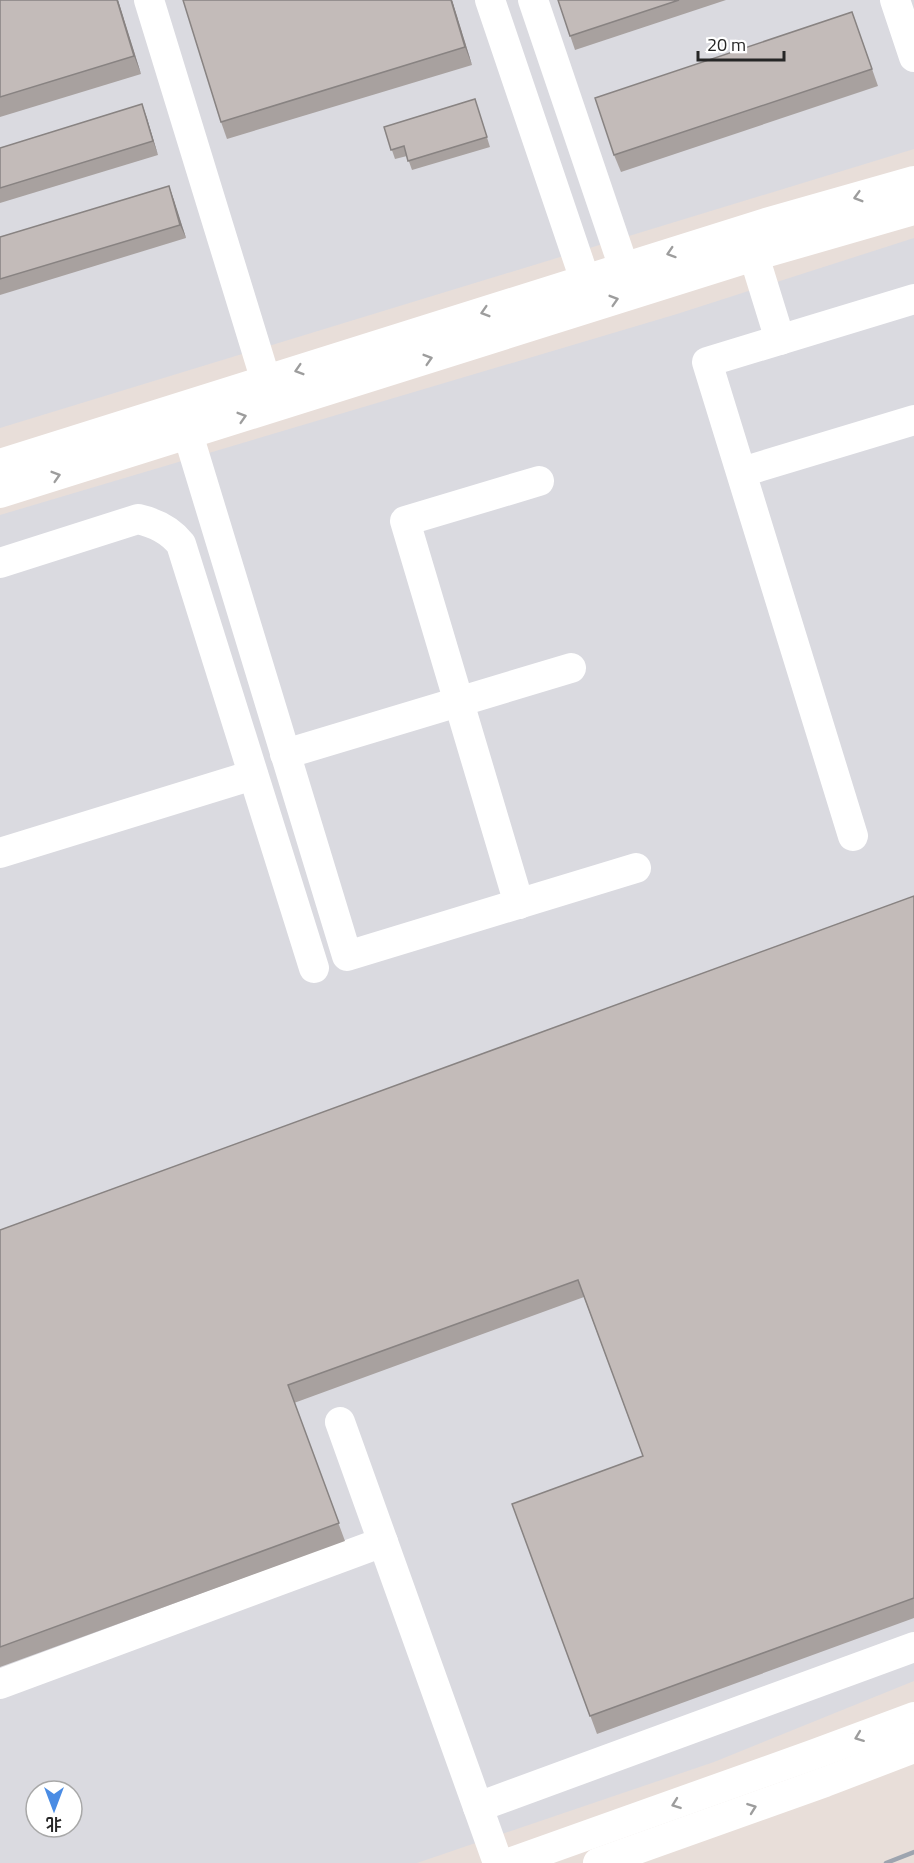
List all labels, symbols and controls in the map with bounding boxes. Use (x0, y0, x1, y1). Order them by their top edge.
scale bar (698, 24, 784, 62)
text: 20 m (707, 31, 746, 58)
one-way arrow (853, 190, 863, 203)
one-way arrow (666, 246, 677, 259)
one-way arrow (608, 295, 619, 307)
one-way arrow (480, 305, 491, 317)
one-way arrow (422, 353, 433, 366)
one-way arrow (294, 363, 305, 375)
one-way arrow (236, 412, 247, 424)
one-way arrow (50, 470, 61, 483)
one-way arrow (854, 1730, 865, 1743)
north arrow (24, 1779, 84, 1839)
one-way arrow (671, 1796, 682, 1809)
one-way arrow (746, 1803, 757, 1816)
text: 北 (46, 1812, 62, 1836)

